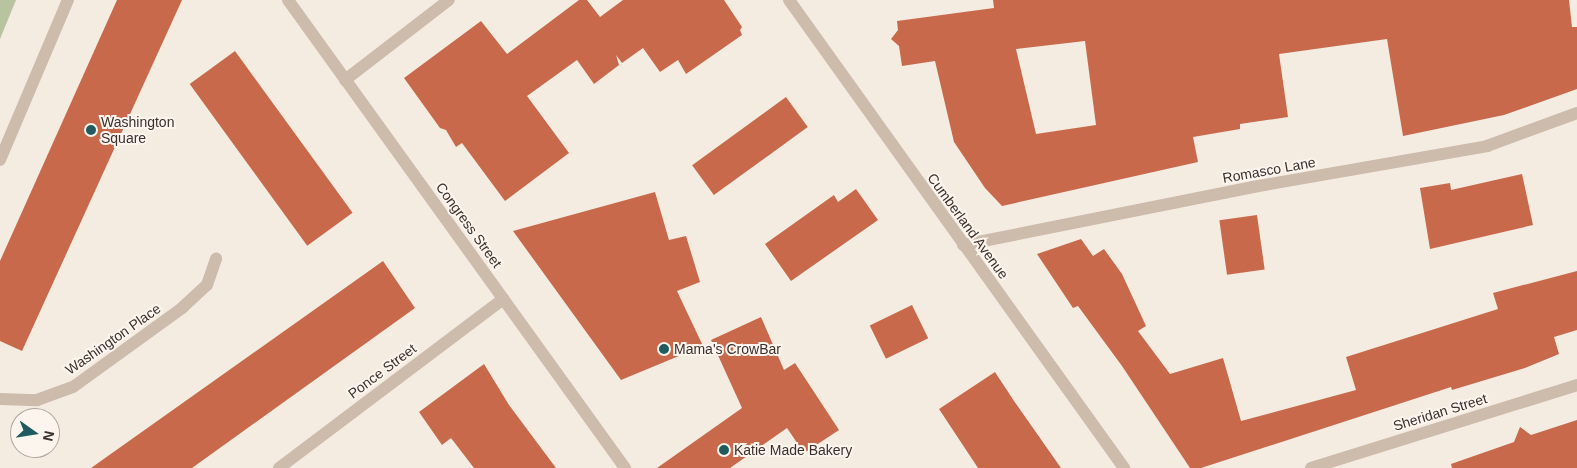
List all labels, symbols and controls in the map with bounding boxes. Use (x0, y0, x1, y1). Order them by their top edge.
place label: Washington Square (101, 114, 174, 146)
marker: Washington Square (85, 124, 97, 136)
street label: Romasco Lane (1221, 154, 1317, 186)
street label: Cumberland Avenue (924, 170, 1012, 282)
street label: Congress Street (432, 179, 506, 271)
street label: Washington Place (62, 300, 164, 378)
street label: Ponce Street (345, 340, 419, 402)
place label: Mama's CrowBar (674, 341, 781, 357)
marker: Mama's CrowBar (658, 343, 670, 355)
street label: Sheridan Street (1391, 390, 1489, 434)
north arrow (10, 408, 60, 458)
text: N (40, 429, 58, 443)
place label: Katie Made Bakery (734, 442, 852, 458)
marker: Katie Made Bakery (718, 444, 730, 456)

